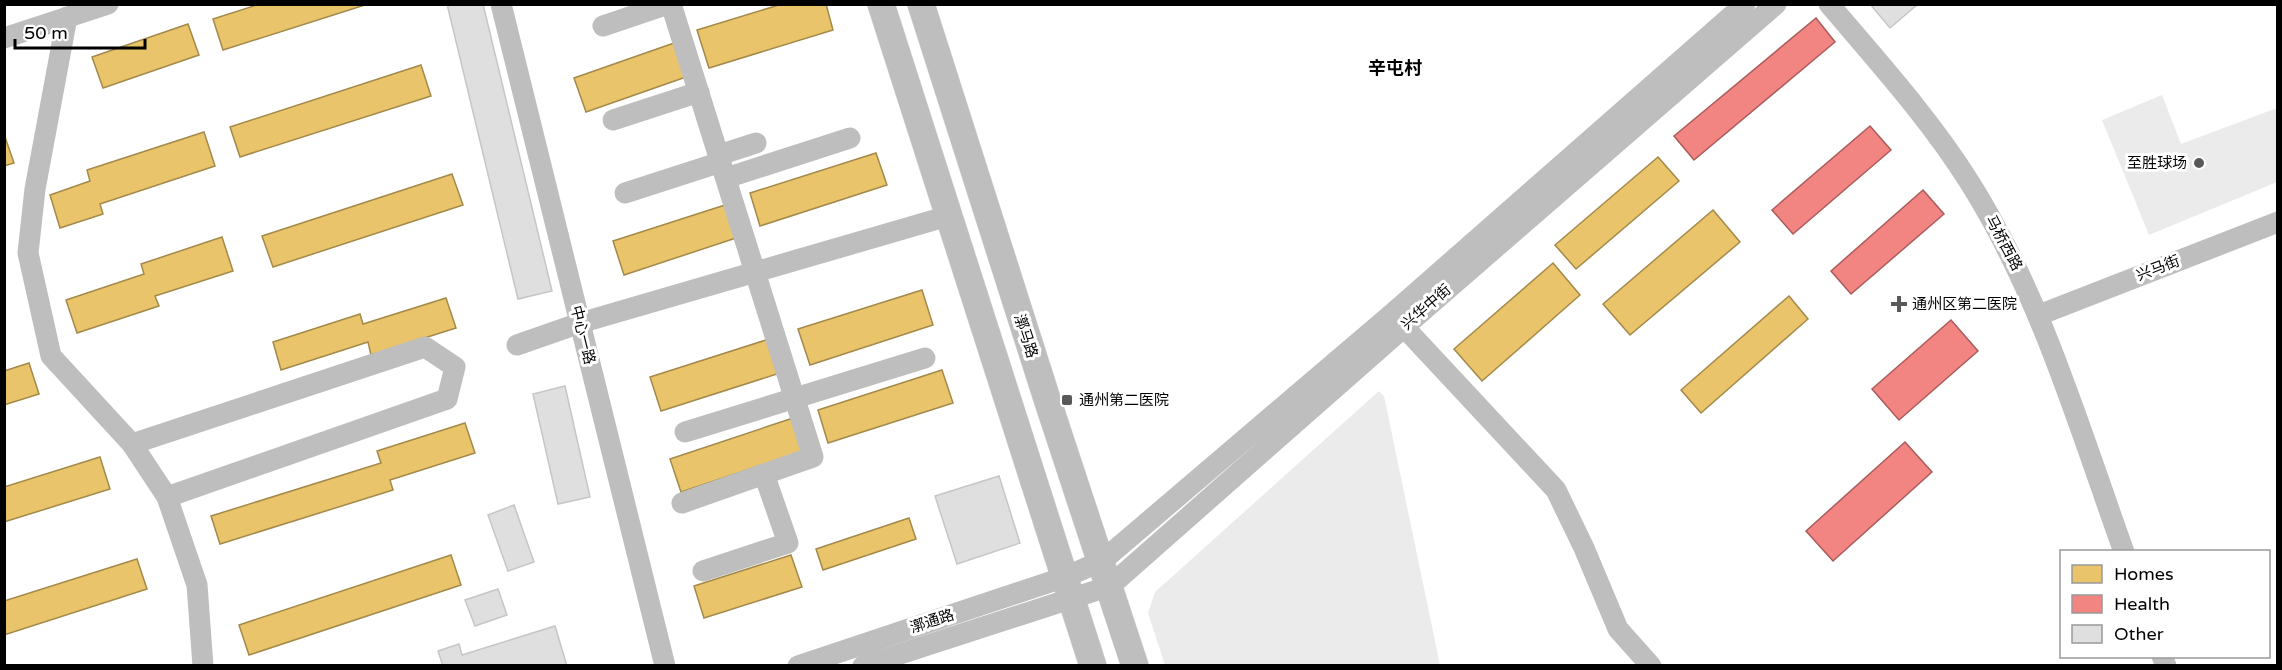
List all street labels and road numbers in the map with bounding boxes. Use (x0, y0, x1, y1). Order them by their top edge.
street label: 马桥西路 (1982, 212, 2026, 274)
street label: 兴马街 (2134, 252, 2182, 284)
street label: 兴华中街 (1397, 281, 1455, 333)
street label: 中心一路 (567, 304, 599, 366)
street label: 漷马路 (1010, 312, 1042, 360)
street label: 漷通路 (908, 605, 956, 637)

